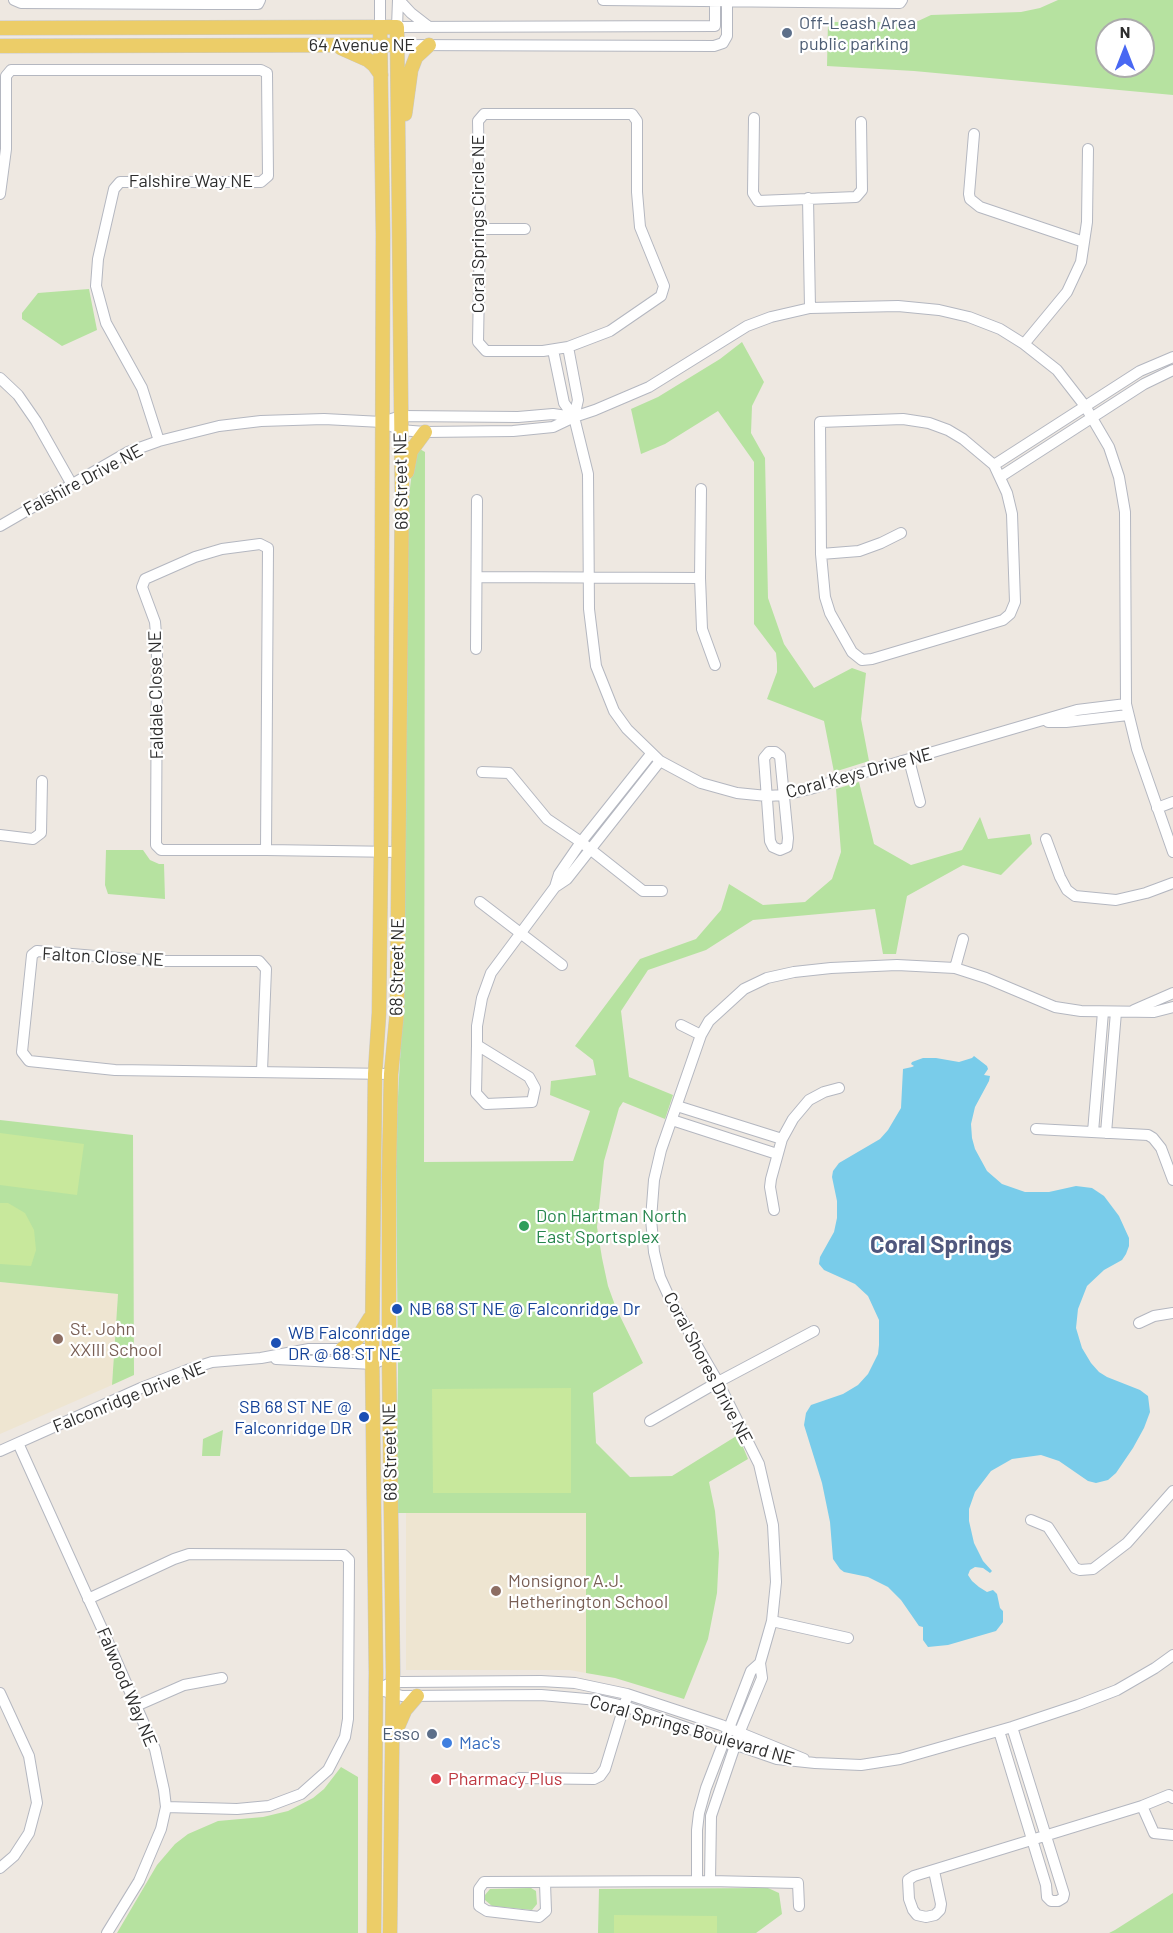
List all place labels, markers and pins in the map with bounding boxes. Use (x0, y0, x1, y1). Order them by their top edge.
place label: Off-Leash Area public parking (799, 12, 916, 54)
marker: Off-Leash Area public parking (780, 26, 794, 40)
place label: Don Hartman North East Sportsplex (536, 1205, 687, 1248)
marker: Don Hartman North East Sportsplex (517, 1219, 531, 1233)
place label: NB 68 ST NE @ Falconridge Dr (409, 1298, 640, 1320)
marker: NB 68 ST NE @ Falconridge Dr (390, 1302, 404, 1316)
place label: St. John XXIII School (70, 1318, 162, 1360)
place label: WB Falconridge DR @ 68 ST NE (288, 1322, 410, 1364)
marker: St. John XXIII School (51, 1332, 65, 1346)
marker: WB Falconridge DR @ 68 ST NE (269, 1336, 283, 1350)
place label: SB 68 ST NE @ Falconridge DR (234, 1396, 352, 1438)
marker: SB 68 ST NE @ Falconridge DR (357, 1410, 371, 1424)
place label: Monsignor A.J. Hetherington School (508, 1570, 668, 1612)
marker: Monsignor A.J. Hetherington School (489, 1584, 503, 1598)
place label: Esso (382, 1723, 420, 1745)
marker: Esso (425, 1727, 439, 1741)
place label: Mac's (459, 1732, 501, 1754)
marker: Mac's (440, 1736, 454, 1750)
place label: Pharmacy Plus (448, 1768, 562, 1790)
marker: Pharmacy Plus (429, 1772, 443, 1786)

